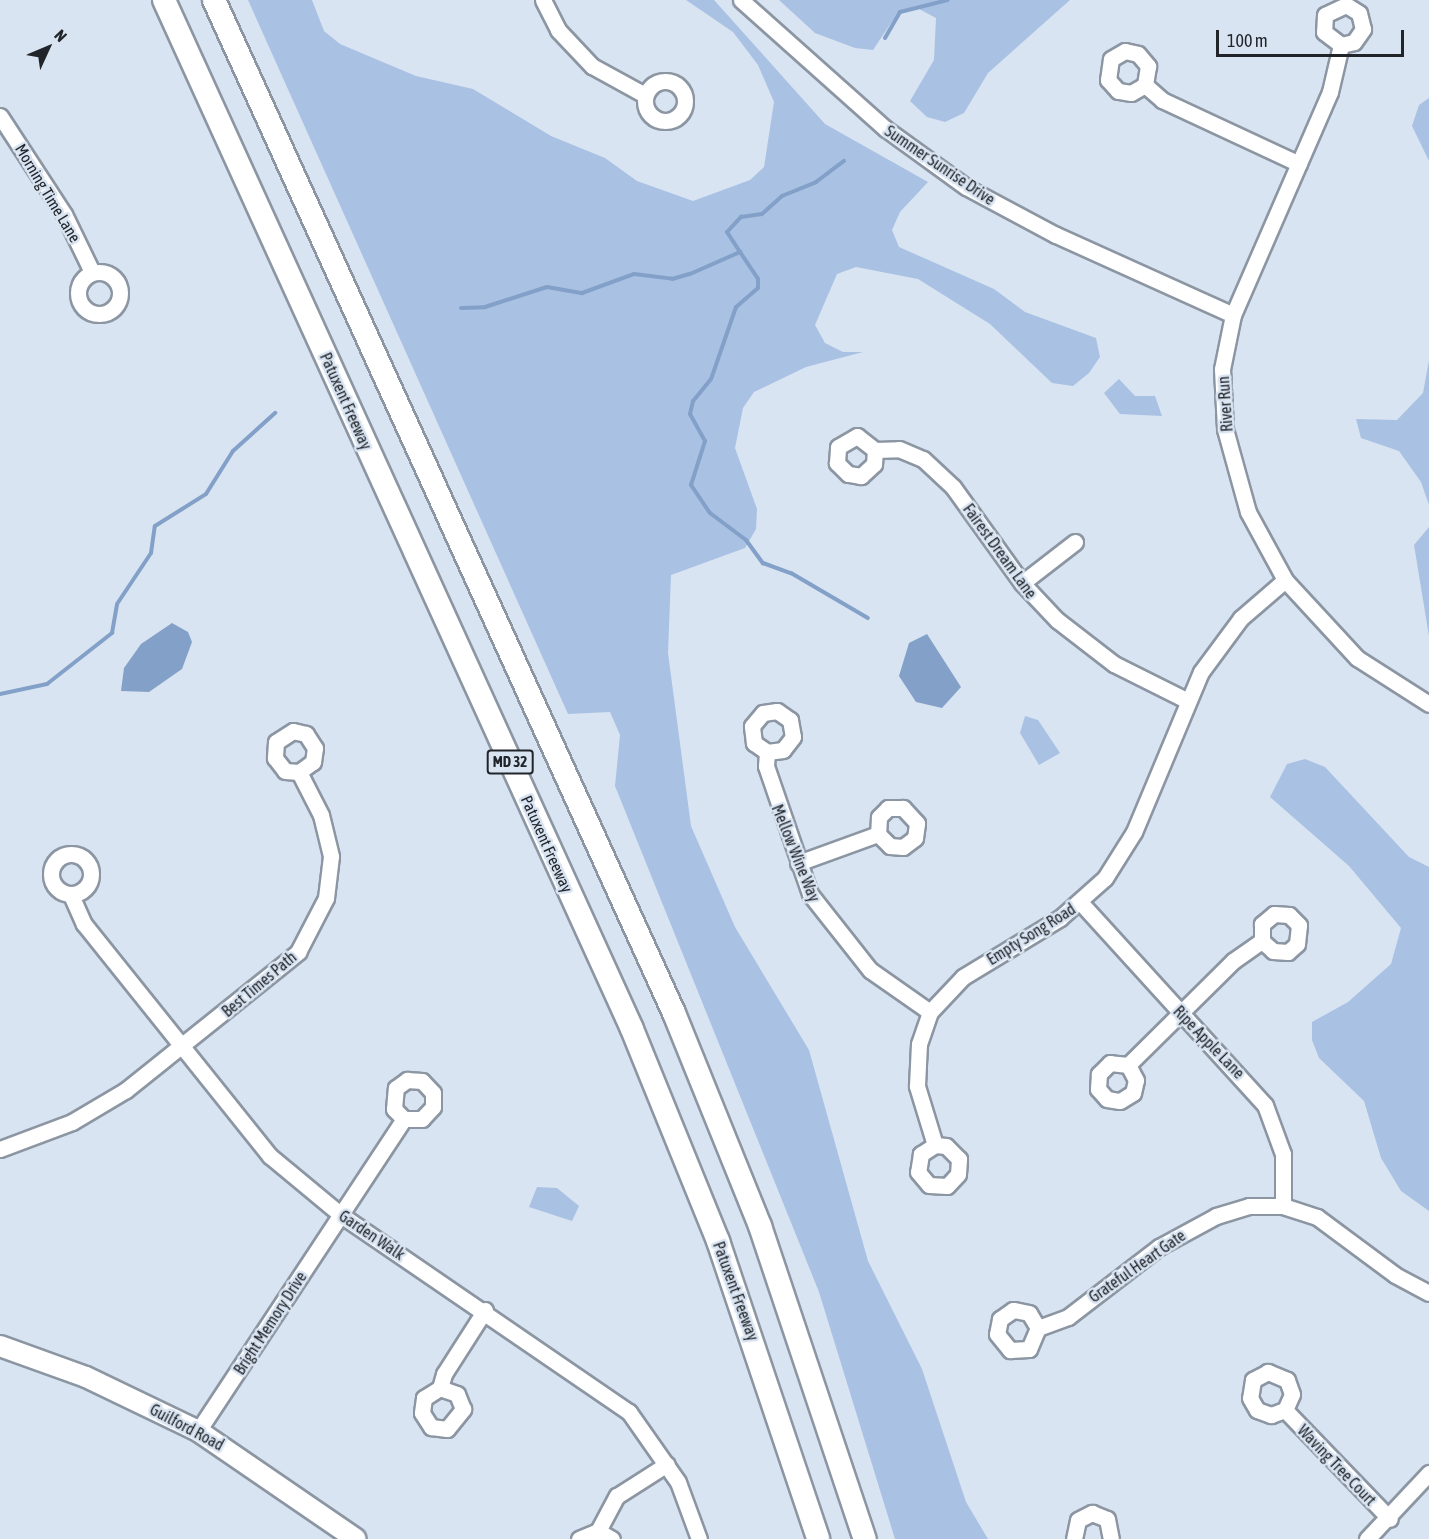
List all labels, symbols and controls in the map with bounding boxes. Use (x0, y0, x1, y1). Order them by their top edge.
north arrow (18, 18, 78, 78)
scale bar (1219, 18, 1406, 56)
text: N (51, 26, 71, 45)
text: 100 m (1227, 30, 1268, 51)
street label: Summer Sunrise Drive (881, 121, 999, 209)
street label: Morning Time Lane (11, 140, 85, 246)
street label: Patuxent Freeway (316, 350, 376, 452)
street label: River Run (1213, 376, 1237, 432)
street label: Fairest Dream Lane (959, 500, 1041, 602)
road number: MD 32 (486, 750, 534, 774)
street label: Patuxent Freeway (517, 793, 577, 895)
street label: Mellow Wine Way (768, 802, 824, 904)
street label: Empty Song Road (983, 899, 1079, 969)
street label: Best Times Path (218, 947, 300, 1021)
street label: Ripe Apple Lane (1169, 1002, 1249, 1082)
street label: Garden Walk (335, 1206, 409, 1264)
street label: Grateful Heart Gate (1085, 1226, 1189, 1306)
street label: Patuxent Freeway (709, 1239, 763, 1343)
street label: Bright Memory Drive (230, 1268, 310, 1378)
street label: Guilford Road (147, 1399, 227, 1455)
street label: Waving Tree Court (1294, 1421, 1380, 1509)

